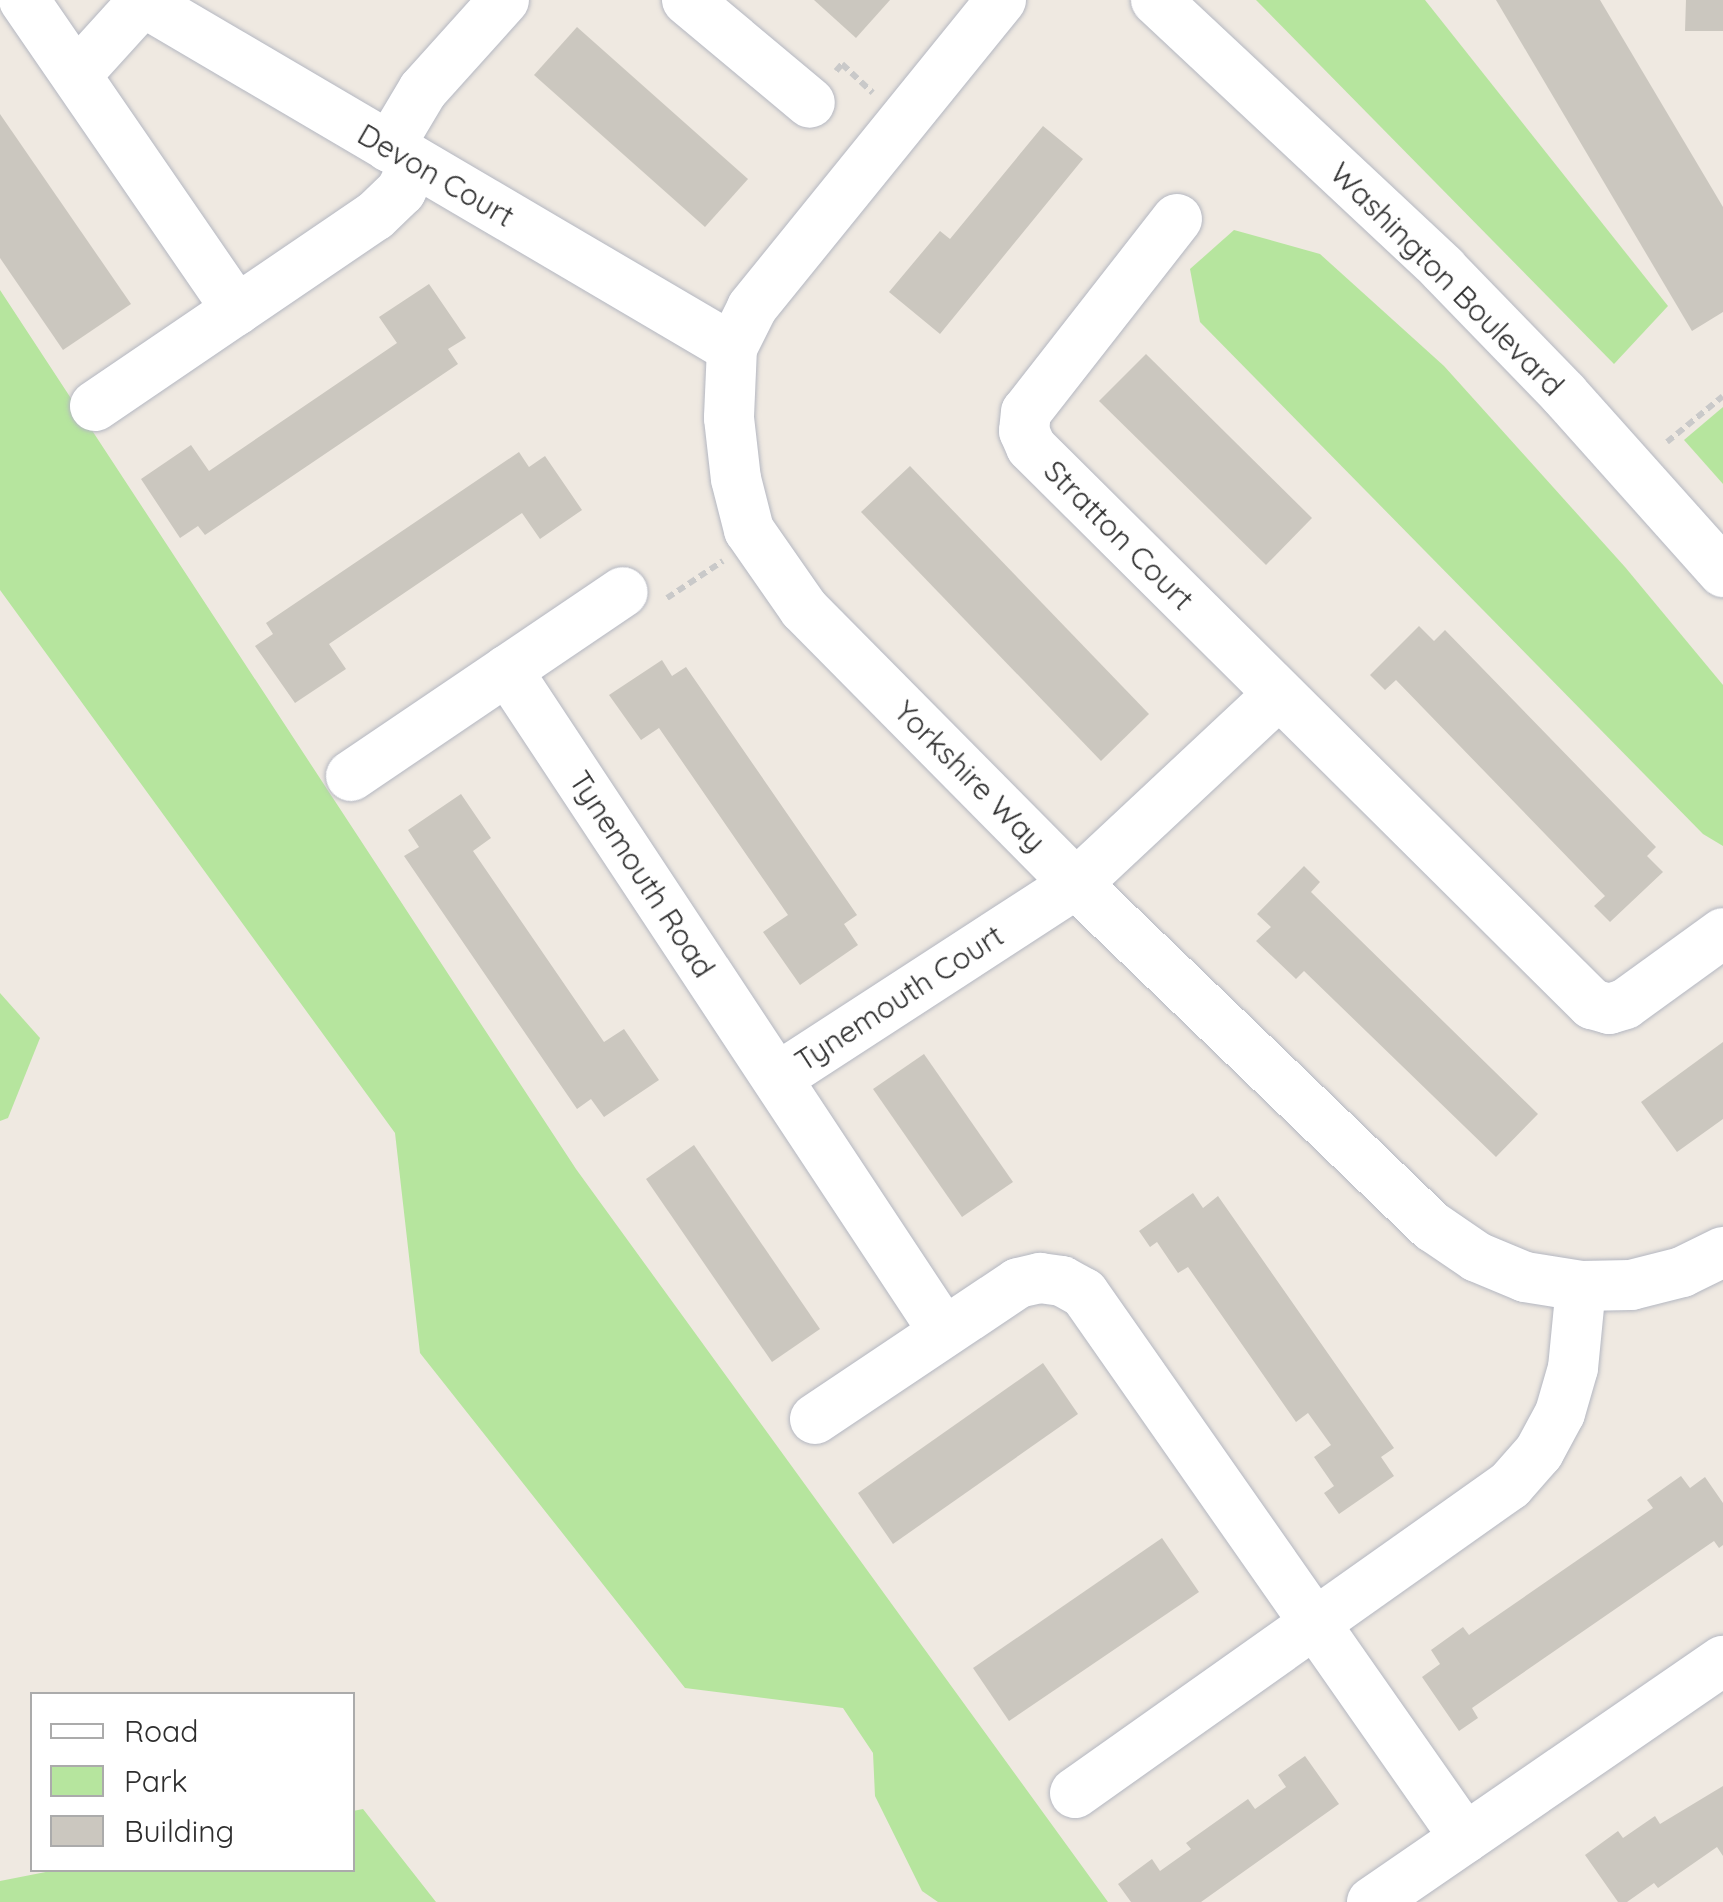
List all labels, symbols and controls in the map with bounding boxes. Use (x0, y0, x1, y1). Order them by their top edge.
street label: Devon Court (351, 116, 521, 234)
street label: Washington Boulevard (1323, 155, 1571, 403)
street label: Stratton Court (1037, 453, 1201, 617)
street label: Yorkshire Way (887, 693, 1053, 859)
street label: Tynemouth Road (562, 764, 722, 984)
street label: Tynemouth Court (788, 917, 1010, 1079)
legend (30, 1692, 355, 1872)
text: Road (124, 1712, 198, 1750)
text: Park (124, 1762, 188, 1800)
text: Building (124, 1812, 234, 1850)

